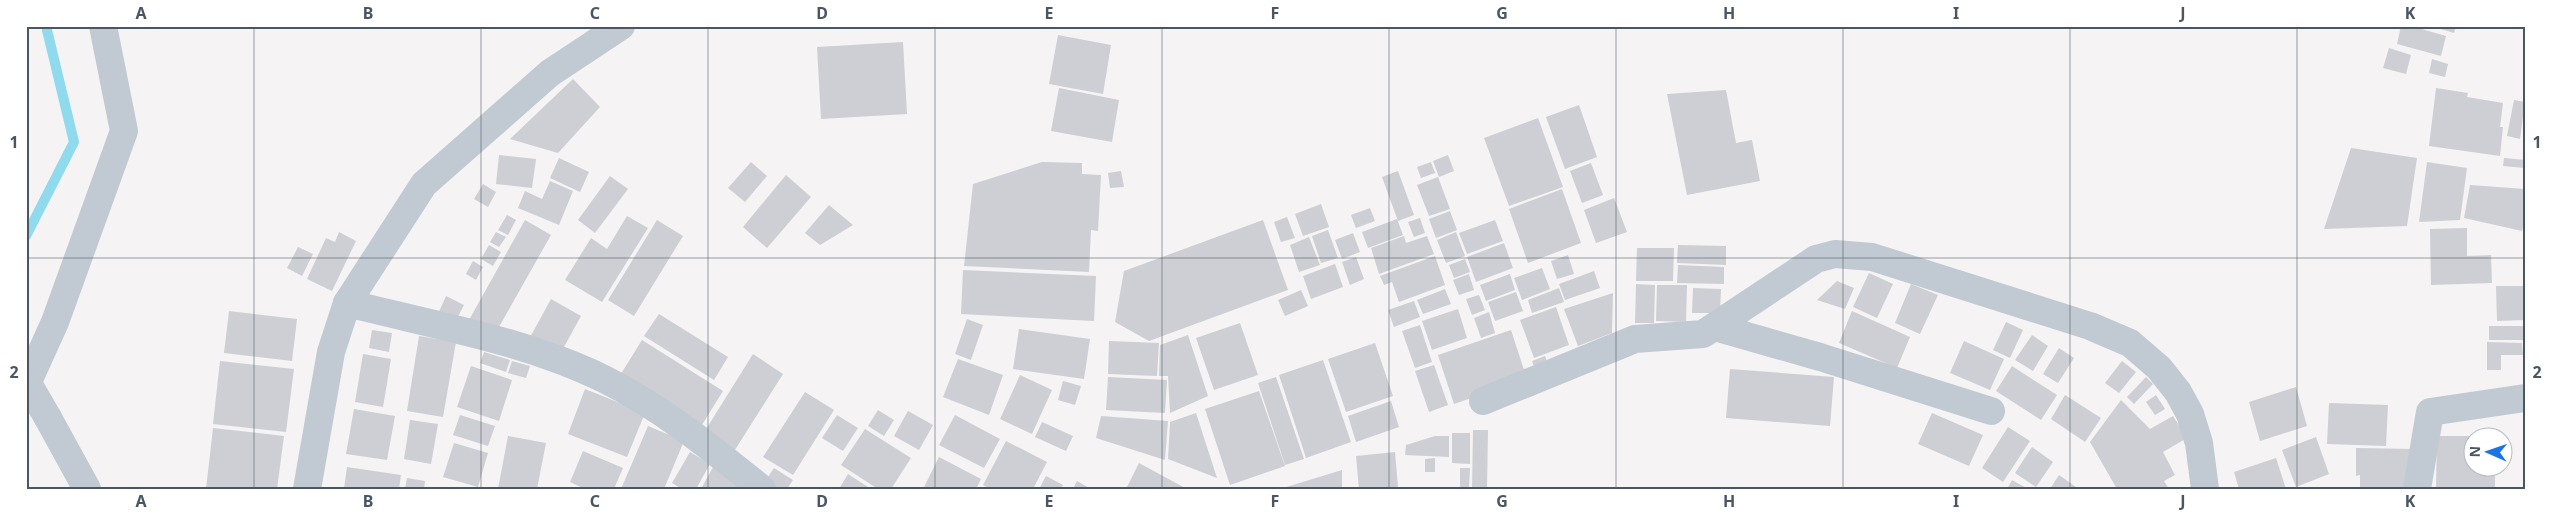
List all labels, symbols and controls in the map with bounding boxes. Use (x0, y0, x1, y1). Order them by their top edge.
text: A (135, 2, 147, 24)
text: B (363, 2, 373, 24)
text: C (590, 2, 600, 24)
text: D (816, 2, 828, 24)
text: E (1045, 2, 1054, 24)
text: F (1271, 2, 1279, 24)
text: G (1496, 2, 1508, 24)
text: H (1723, 2, 1735, 24)
text: I (1953, 2, 1959, 24)
text: J (2178, 2, 2186, 24)
text: K (2405, 2, 2416, 24)
text: 1 (9, 131, 19, 153)
text: 1 (2532, 131, 2542, 153)
text: 2 (9, 361, 19, 383)
text: 2 (2532, 361, 2542, 383)
north arrow (2464, 428, 2514, 478)
text: N (2465, 446, 2484, 458)
text: A (135, 490, 147, 512)
text: B (363, 490, 373, 512)
text: C (590, 490, 600, 512)
text: D (816, 490, 828, 512)
text: E (1045, 490, 1054, 512)
text: F (1271, 490, 1279, 512)
text: G (1496, 490, 1508, 512)
text: H (1723, 490, 1735, 512)
text: I (1953, 490, 1959, 512)
text: J (2178, 490, 2186, 512)
text: K (2405, 490, 2416, 512)

